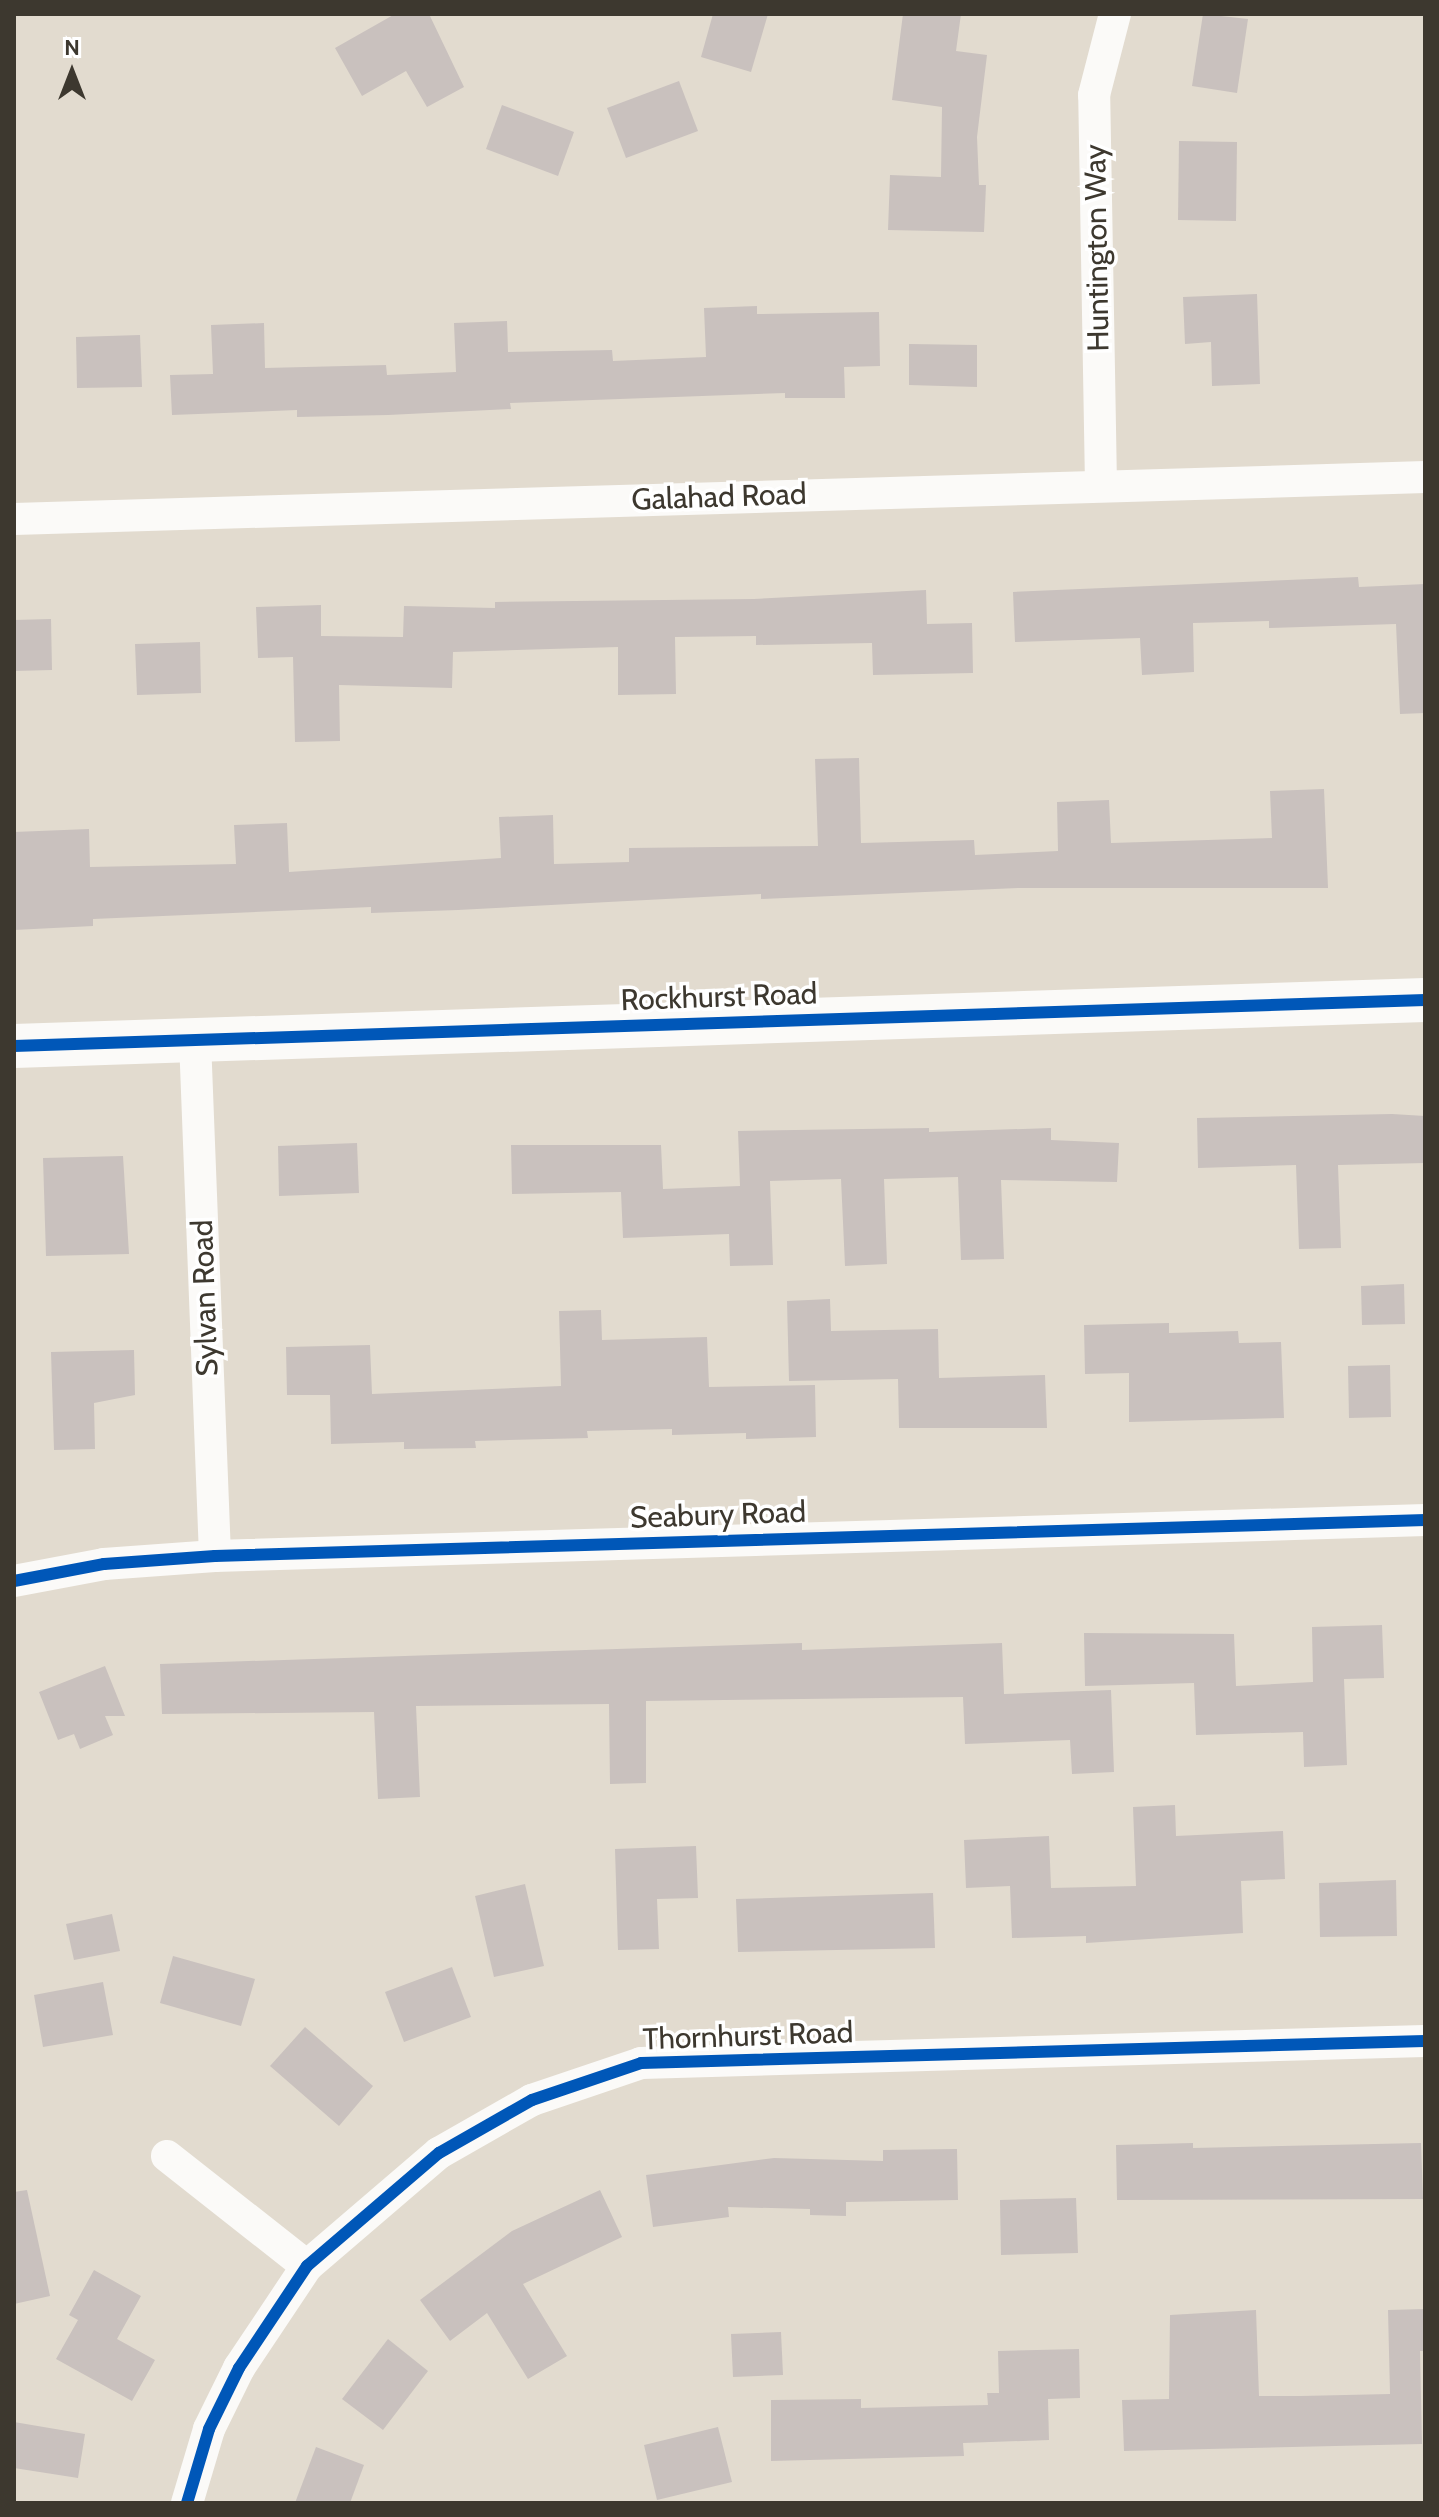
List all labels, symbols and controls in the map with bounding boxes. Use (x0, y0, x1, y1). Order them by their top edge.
north arrow (32, 32, 112, 112)
text: N (64, 34, 80, 61)
street label: Huntington Way (1077, 144, 1117, 352)
street label: Galahad Road (631, 476, 807, 518)
street label: Rockhurst Road (620, 976, 818, 1018)
street label: Sylvan Road (184, 1219, 226, 1377)
street label: Seabury Road (629, 1494, 807, 1536)
street label: Thornhurst Road (642, 2014, 854, 2058)

